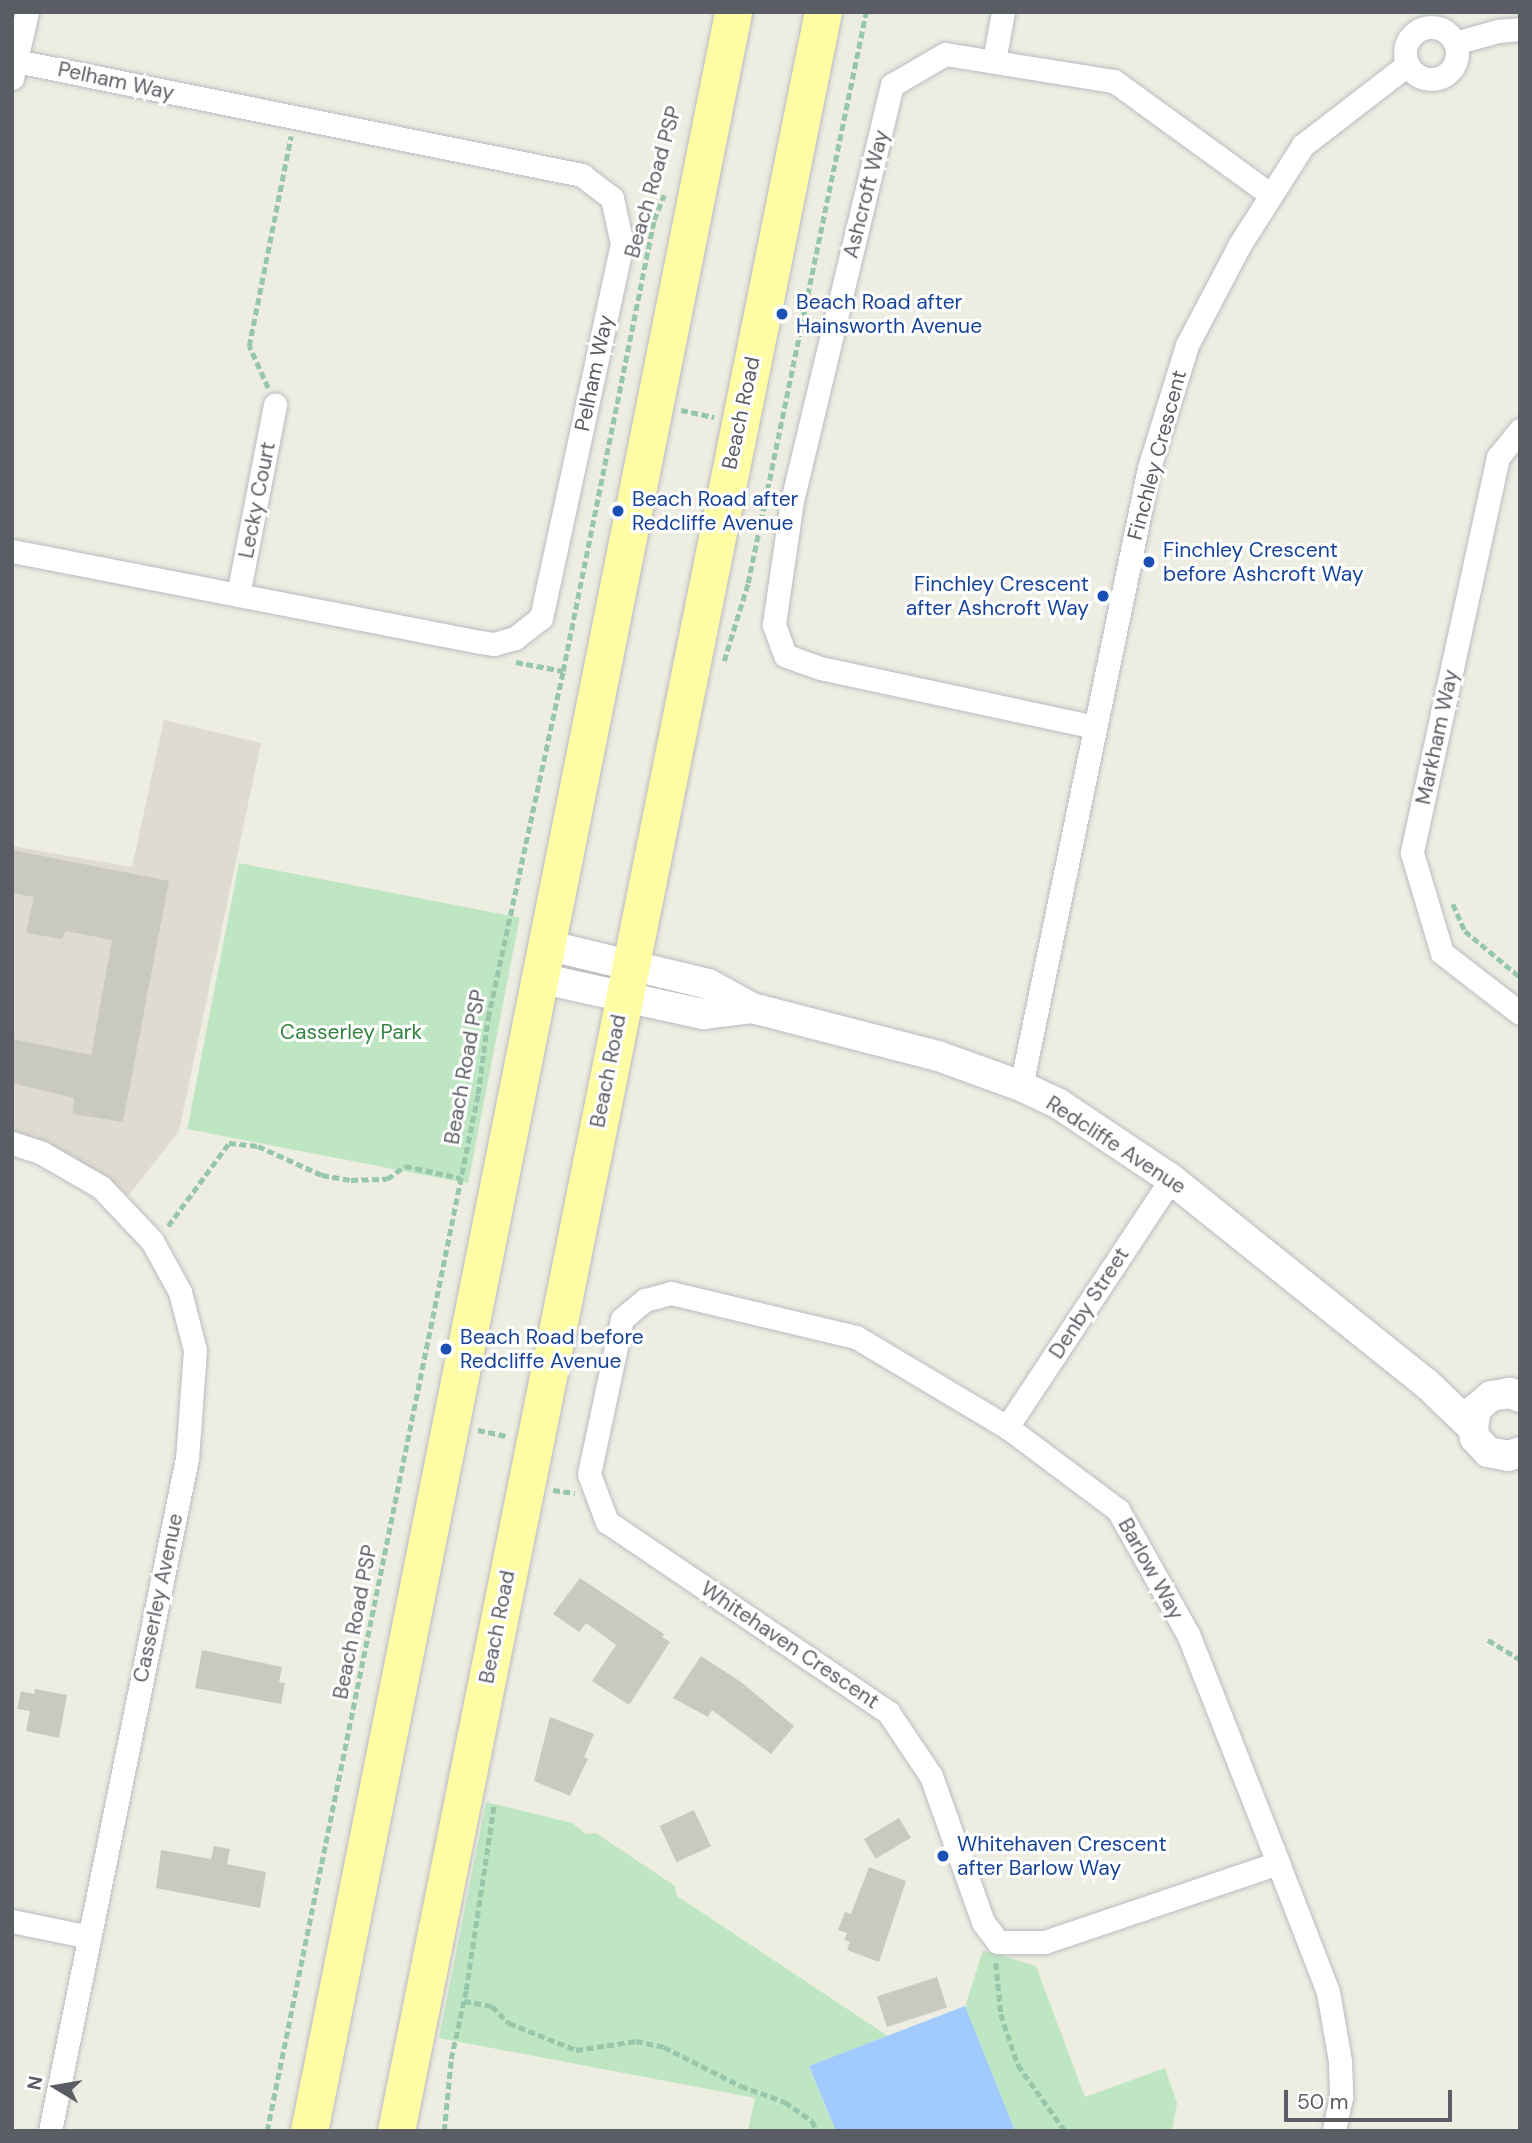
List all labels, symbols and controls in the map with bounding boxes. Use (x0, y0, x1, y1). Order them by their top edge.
street label: Pelham Way (56, 56, 176, 106)
street label: Beach Road PSP (619, 103, 687, 261)
street label: Ashcroft Way (838, 127, 894, 261)
place label: Beach Road after Hainsworth Avenue (796, 289, 982, 339)
marker: Beach Road after Hainsworth Avenue (774, 306, 790, 322)
street label: Pelham Way (569, 313, 619, 433)
street label: Beach Road (717, 354, 765, 472)
street label: Finchley Crescent (1122, 367, 1192, 543)
street label: Lecky Court (233, 440, 281, 560)
place label: Beach Road after Redcliffe Avenue (632, 486, 798, 536)
marker: Beach Road after Redcliffe Avenue (610, 503, 626, 519)
place label: Finchley Crescent before Ashcroft Way (1163, 537, 1364, 587)
marker: Finchley Crescent before Ashcroft Way (1141, 554, 1157, 570)
place label: Finchley Crescent after Ashcroft Way (906, 571, 1089, 621)
marker: Finchley Crescent after Ashcroft Way (1095, 588, 1111, 604)
street label: Markham Way (1410, 667, 1464, 807)
street label: Beach Road PSP (439, 988, 491, 1146)
street label: Beach Road (585, 1012, 631, 1130)
park label: Casserley Park (280, 1019, 422, 1045)
street label: Redcliffe Avenue (1041, 1090, 1191, 1200)
street label: Denby Street (1044, 1243, 1134, 1363)
place label: Beach Road before Redcliffe Avenue (460, 1324, 644, 1374)
marker: Beach Road before Redcliffe Avenue (438, 1341, 454, 1357)
street label: Casserley Avenue (128, 1511, 188, 1685)
street label: Barlow Way (1113, 1514, 1189, 1624)
street label: Beach Road PSP (328, 1543, 382, 1701)
street label: Beach Road (474, 1568, 520, 1686)
street label: Whitehaven Crescent (696, 1576, 884, 1714)
place label: Whitehaven Crescent after Barlow Way (957, 1831, 1167, 1881)
marker: Whitehaven Crescent after Barlow Way (935, 1848, 951, 1864)
north arrow (21, 2052, 91, 2122)
text: N (21, 2074, 48, 2092)
scale bar (1287, 2076, 1455, 2120)
text: 50 m (1297, 2088, 1348, 2116)

